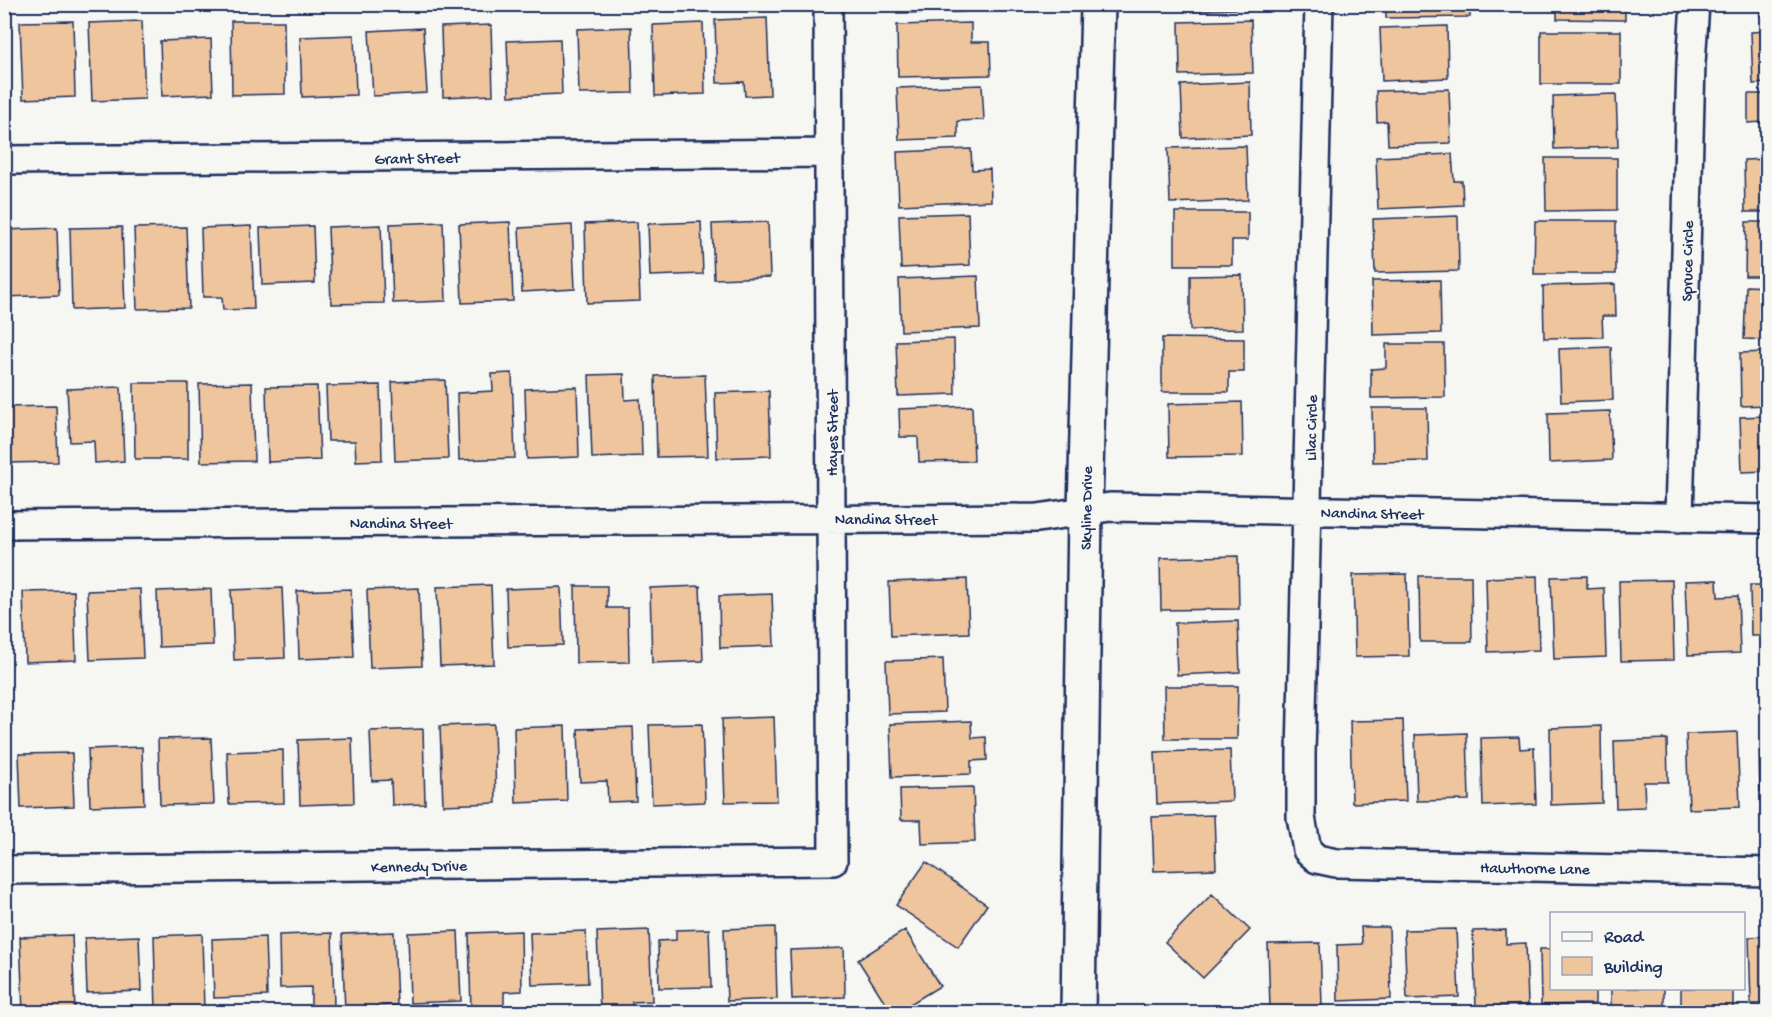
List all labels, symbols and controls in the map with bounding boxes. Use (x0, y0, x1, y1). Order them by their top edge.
street label: Grant Street (374, 150, 461, 171)
street label: Spruce Circle (1679, 220, 1700, 302)
street label: Hayes Street (825, 388, 844, 476)
street label: Lilac Circle (1303, 394, 1324, 461)
street label: Skyline Drive (1078, 465, 1099, 550)
street label: Nandina Street (1320, 505, 1425, 526)
street label: Nandina Street (835, 512, 939, 531)
street label: Nandina Street (350, 516, 454, 535)
street label: Kennedy Drive (371, 858, 468, 879)
street label: Hawthorne Lane (1480, 860, 1591, 881)
legend (1550, 912, 1745, 990)
text: Road (1604, 928, 1645, 949)
text: Building (1603, 958, 1663, 979)

